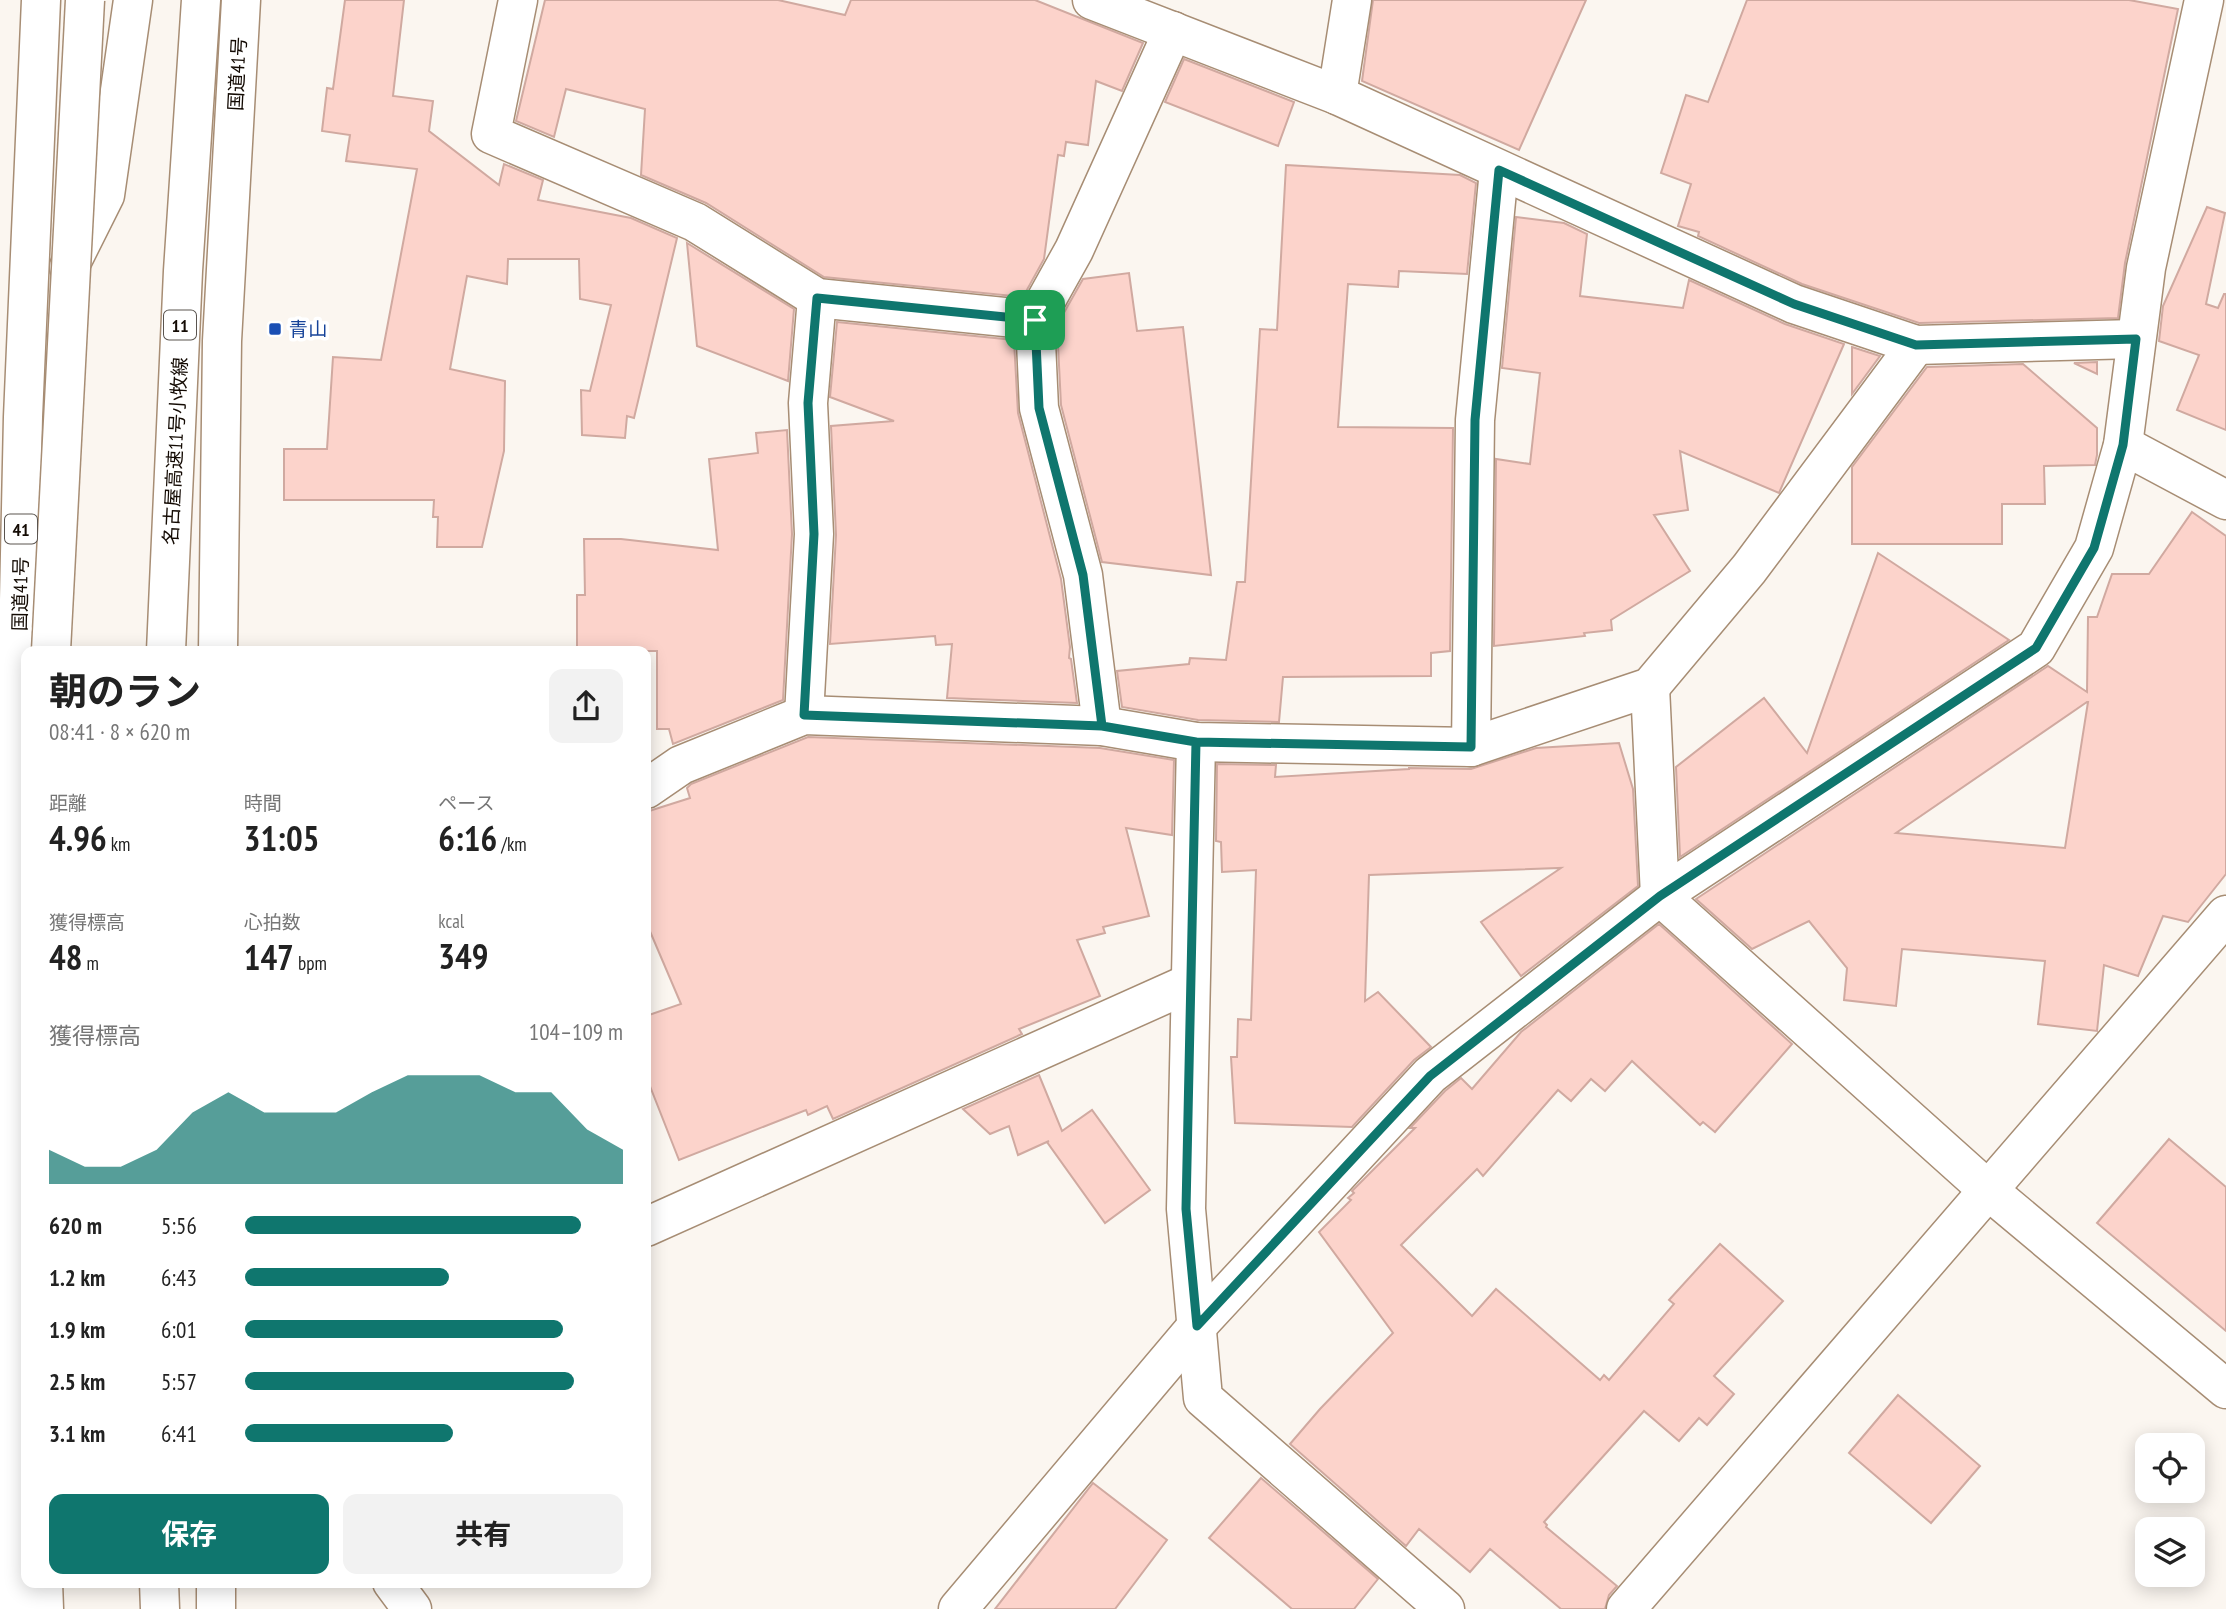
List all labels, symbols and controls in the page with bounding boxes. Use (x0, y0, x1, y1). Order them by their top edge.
street label: 国道41号 (223, 36, 251, 112)
pin (1005, 290, 1065, 350)
icon: arrive (1016, 301, 1054, 339)
road number: 11 (164, 310, 196, 340)
place label: 青山 (289, 317, 327, 341)
marker: 青山 (267, 321, 283, 337)
street label: 名古屋高速11号小牧線 (158, 356, 192, 546)
road number: 41 (5, 514, 37, 544)
street label: 国道41号 (7, 557, 33, 631)
text: 朝のラン (49, 666, 201, 715)
button: share (549, 669, 623, 743)
text: 08:41 · 8 × 620 m (49, 717, 190, 746)
text: 距離 (49, 791, 87, 815)
text: 時間 (244, 791, 282, 815)
text: ペース (438, 791, 494, 815)
text: 4.96 (49, 815, 107, 861)
text: 31:05 (244, 815, 319, 861)
text: 6:16 (438, 815, 497, 861)
text: km (107, 832, 130, 856)
text: /km (497, 832, 527, 856)
text: kcal (438, 909, 464, 933)
text: 獲得標高 (49, 910, 125, 934)
text: 心拍数 (244, 910, 301, 934)
text: 349 (438, 933, 489, 979)
text: 48 (49, 934, 82, 980)
text: 147 (244, 934, 294, 980)
text: m (82, 951, 99, 975)
text: bpm (294, 951, 327, 975)
text: 104–109 m (529, 1017, 623, 1046)
text: 獲得標高 (49, 1021, 141, 1050)
text: 620 m (49, 1211, 102, 1240)
text: 5:56 (161, 1211, 197, 1240)
text: 1.2 km (49, 1263, 105, 1292)
text: 6:43 (161, 1263, 197, 1292)
text: 1.9 km (49, 1315, 105, 1344)
text: 6:01 (161, 1315, 197, 1344)
text: 2.5 km (49, 1367, 105, 1396)
text: 5:57 (161, 1367, 197, 1396)
text: 3.1 km (49, 1419, 105, 1448)
text: 6:41 (161, 1419, 197, 1448)
map controls (2135, 1433, 2205, 1587)
button: locate (2135, 1433, 2205, 1503)
button: 保存 (49, 1494, 329, 1574)
button: 共有 (343, 1494, 623, 1574)
button: layers (2135, 1517, 2205, 1587)

